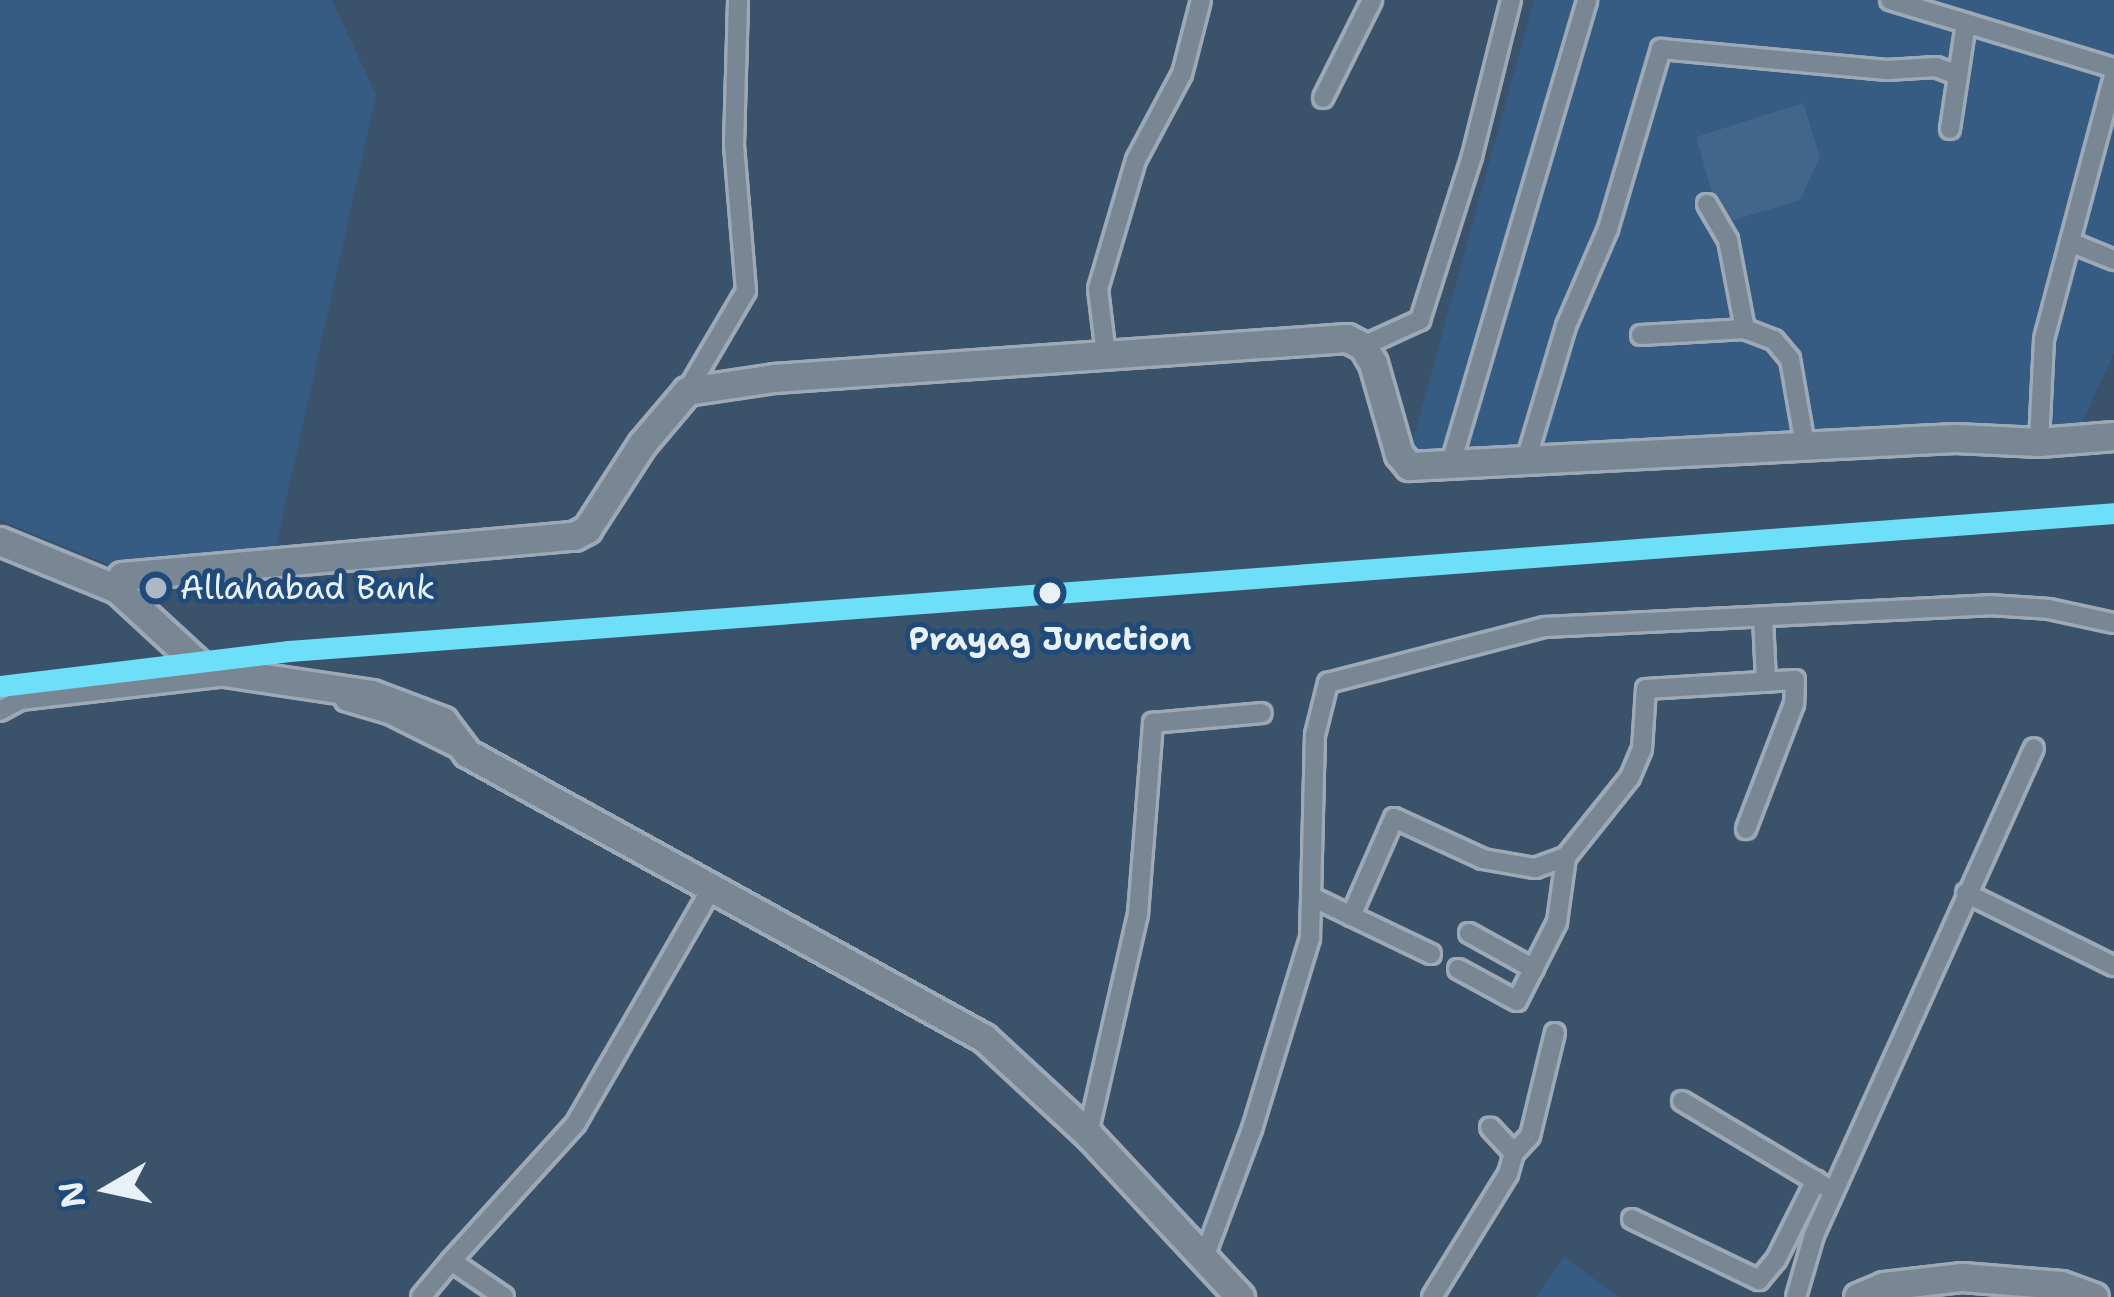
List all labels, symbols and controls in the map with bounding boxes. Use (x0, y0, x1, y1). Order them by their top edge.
place label: Allahabad Bank (180, 568, 435, 608)
marker: Prayag Junction (1029, 572, 1071, 614)
marker: Allahabad Bank (143, 575, 169, 601)
place label: Prayag Junction (908, 619, 1192, 659)
north arrow (48, 1129, 168, 1249)
text: N (48, 1178, 96, 1211)

